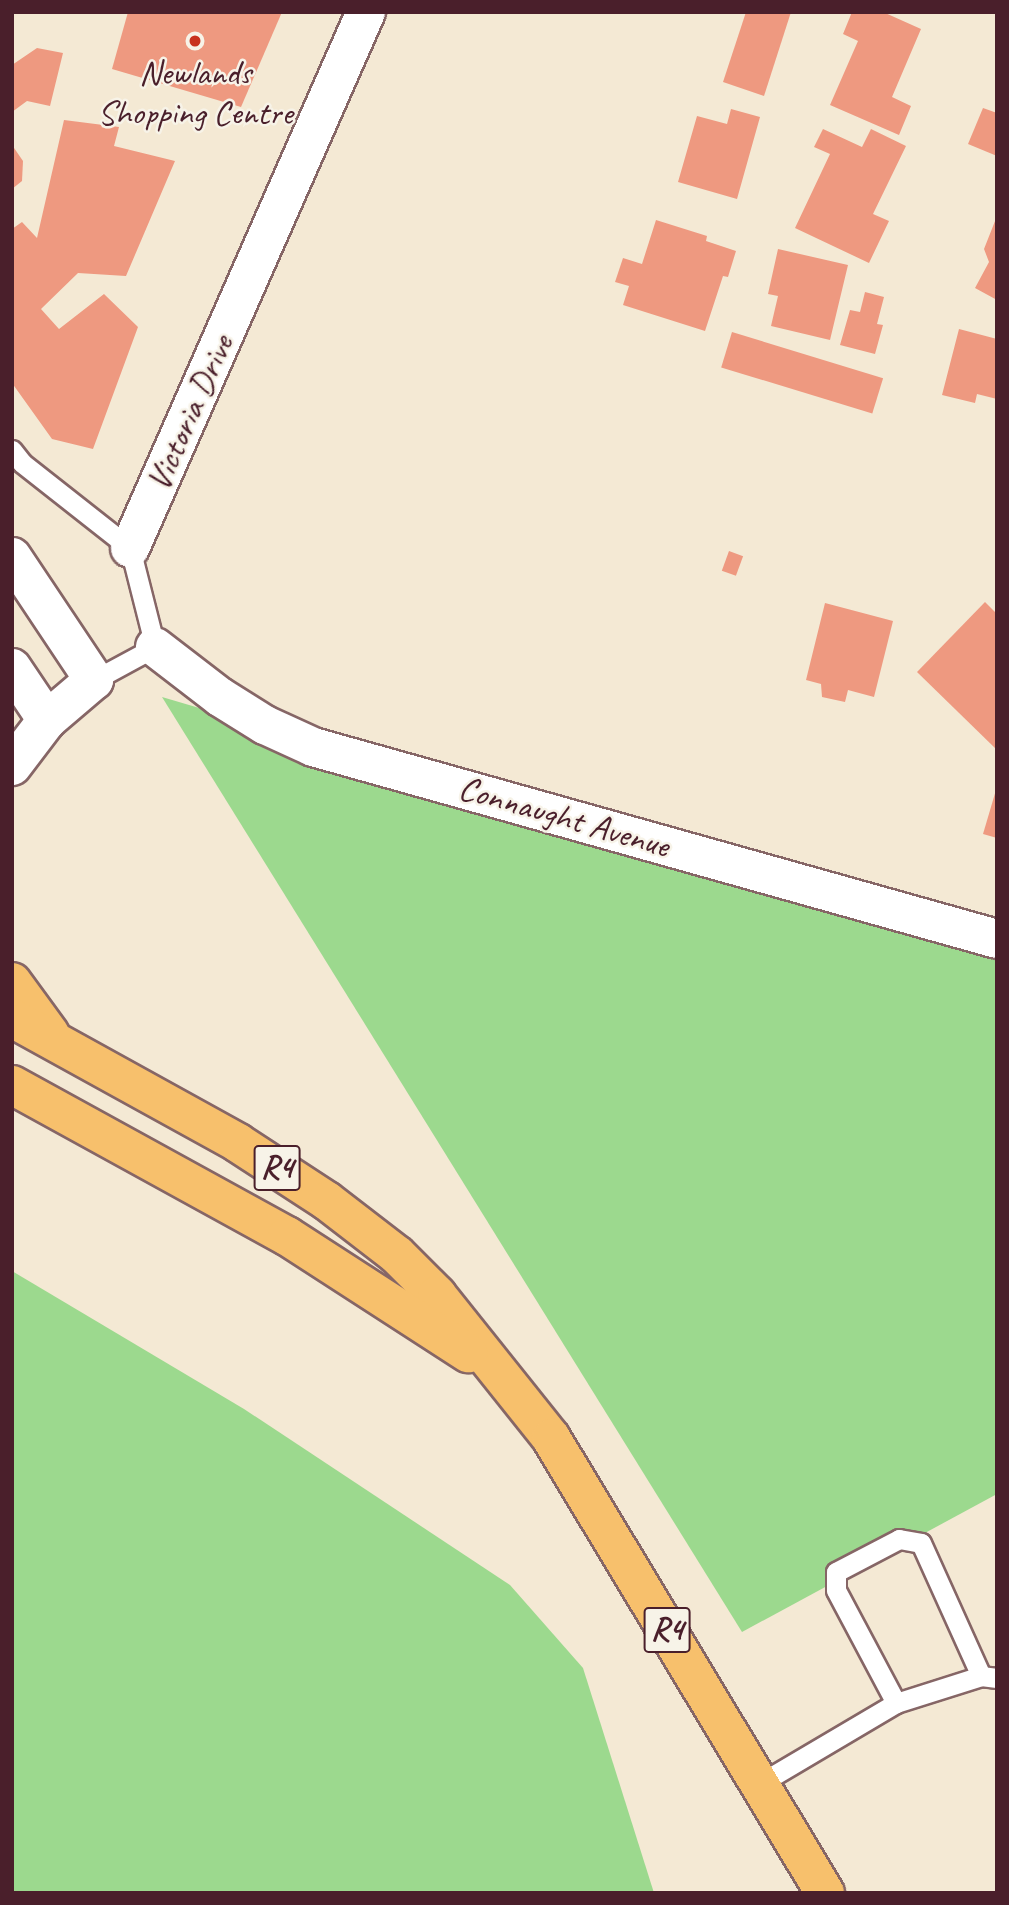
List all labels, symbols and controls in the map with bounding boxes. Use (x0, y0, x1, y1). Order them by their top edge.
marker: Newlands Shopping Centre (187, 33, 203, 49)
place label: Newlands Shopping Centre (97, 52, 293, 134)
street label: Victoria Drive (137, 329, 243, 497)
street label: Connaught Avenue (454, 767, 674, 867)
road number: R4 (252, 1138, 302, 1198)
road number: R4 (642, 1600, 692, 1660)

